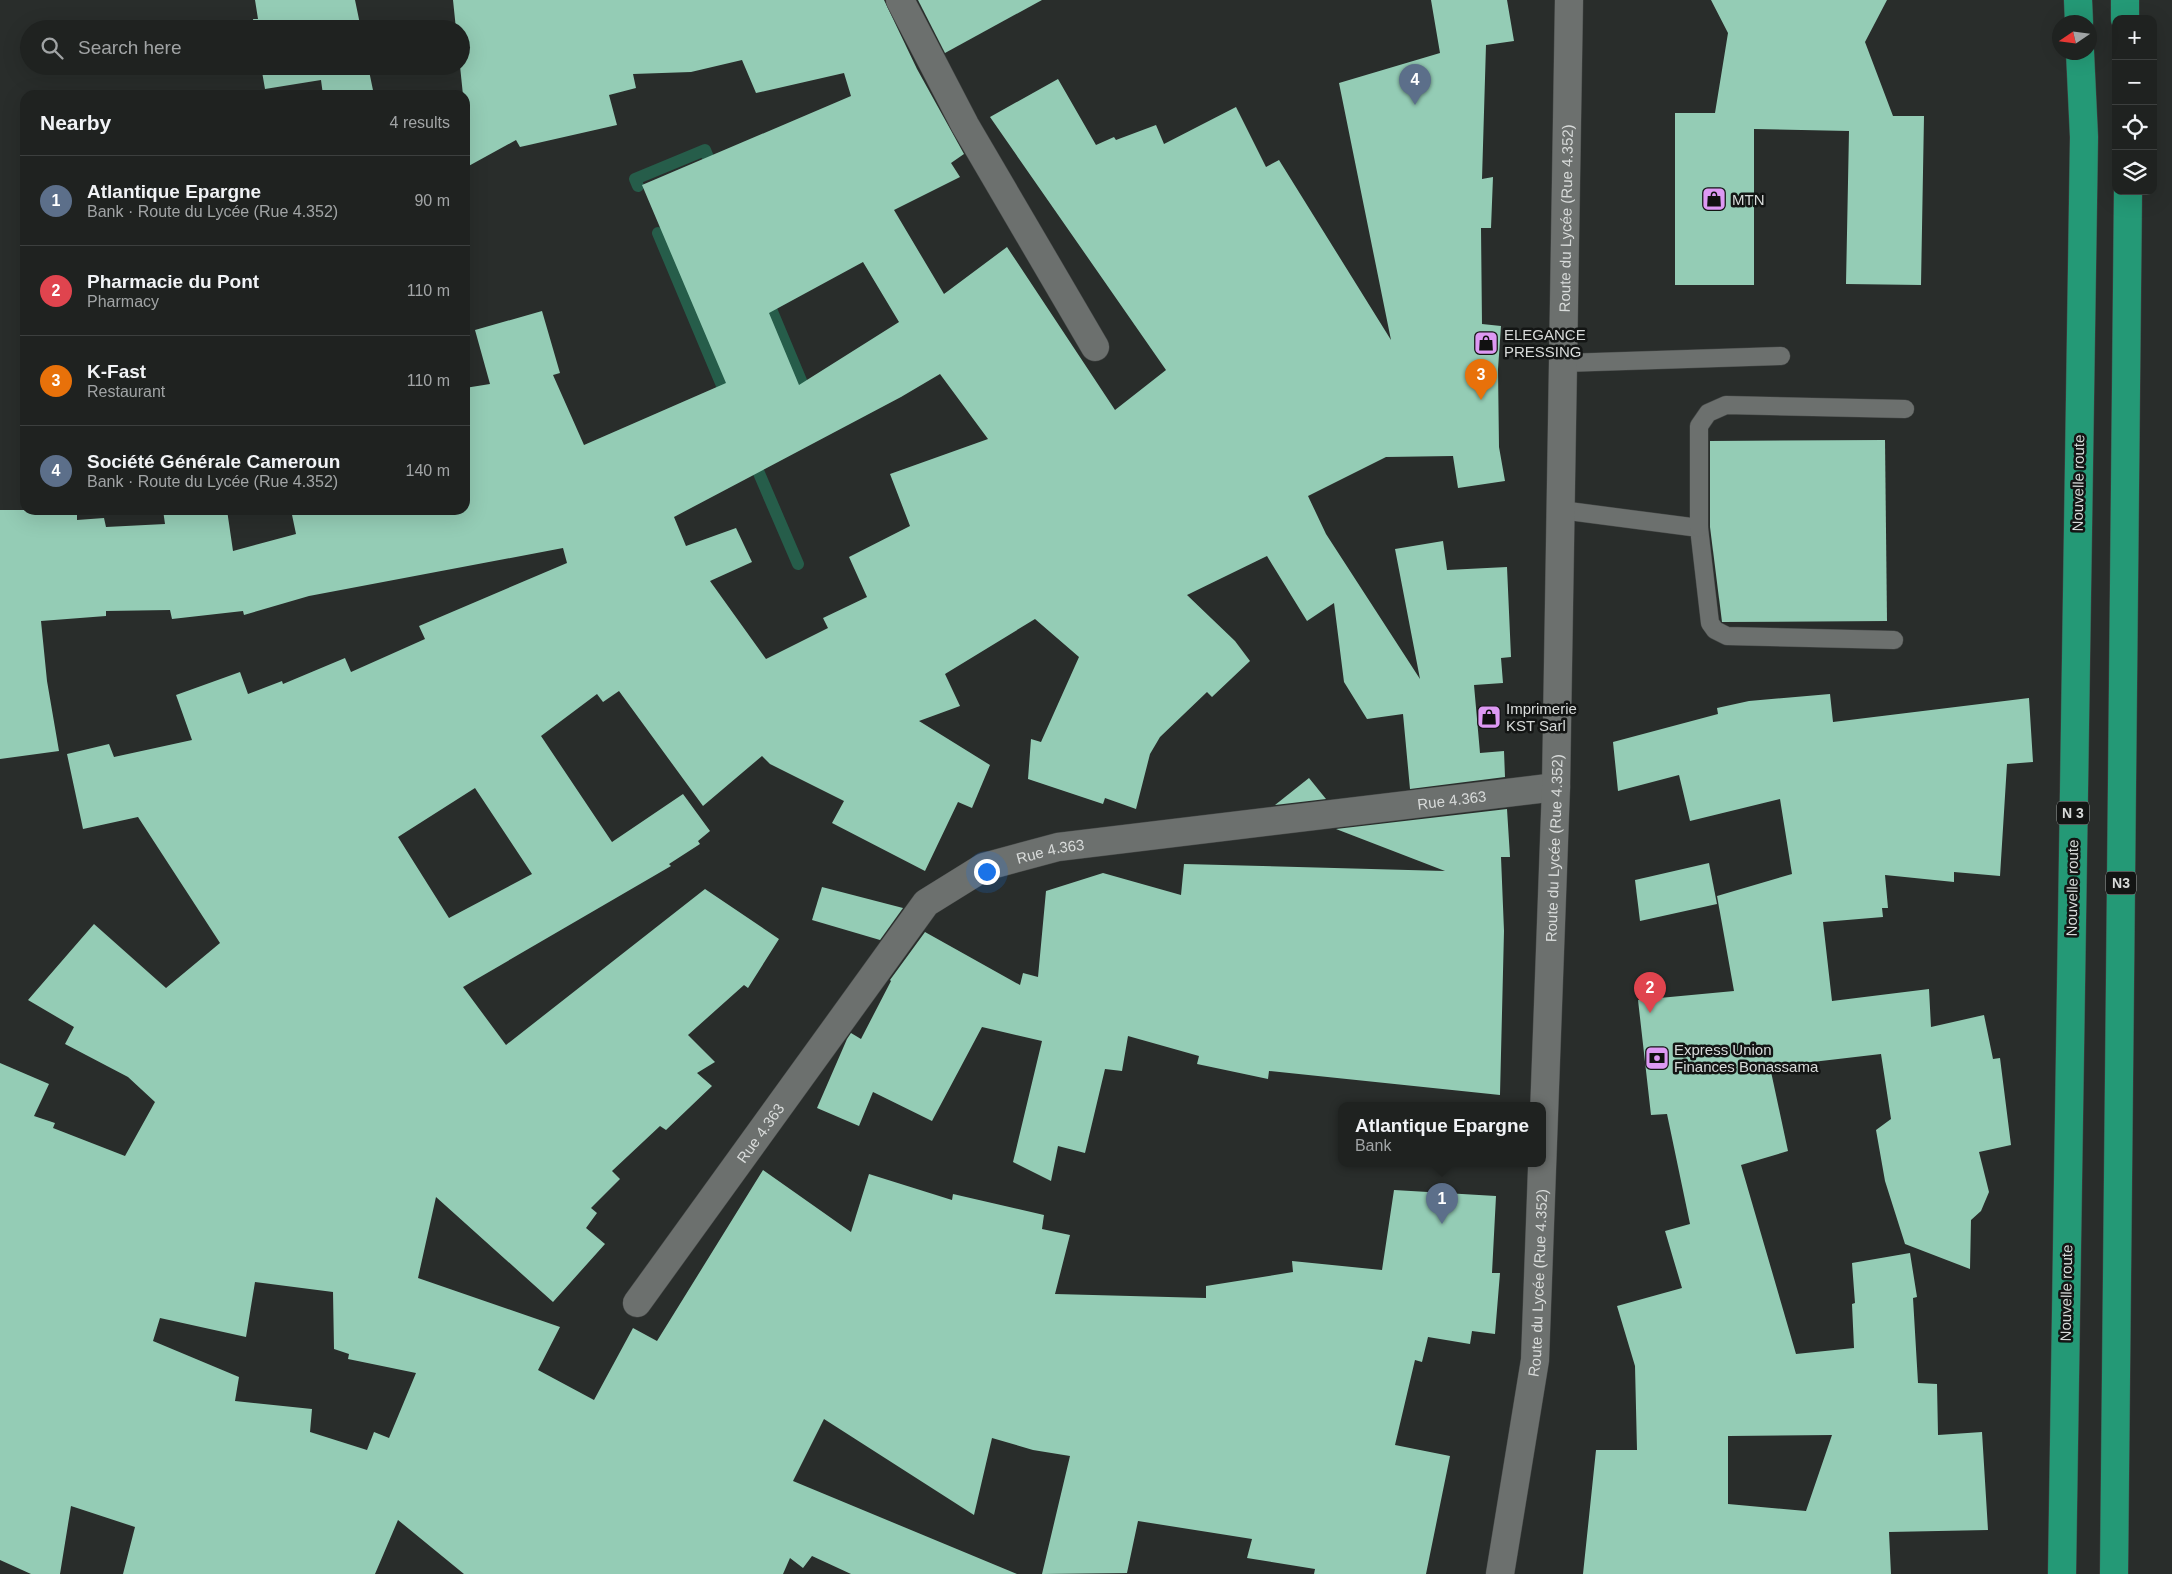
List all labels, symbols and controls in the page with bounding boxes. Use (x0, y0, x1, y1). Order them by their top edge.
north arrow (2052, 15, 2097, 60)
map controls (2112, 15, 2157, 195)
button: + (2112, 15, 2157, 60)
search box (20, 20, 470, 75)
icon: search (38, 34, 66, 62)
text: Search here (78, 37, 182, 58)
button: − (2112, 60, 2157, 105)
pin: 4 (1399, 64, 1431, 105)
button: locate (2112, 105, 2157, 150)
text: Nearby (40, 111, 111, 134)
text: 4 results (390, 114, 450, 131)
street label: Route du Lycée (Rue 4.352) (1555, 124, 1575, 312)
button: layers (2112, 150, 2157, 195)
text: Atlantique Epargne (87, 181, 261, 202)
shop icon: MTN (1701, 186, 1727, 212)
place label: MTN (1732, 191, 1765, 208)
text: 1 (52, 192, 60, 209)
text: 90 m (414, 192, 450, 209)
text: Bank · Route du Lycée (Rue 4.352) (87, 203, 338, 220)
text: Pharmacie du Pont (87, 271, 259, 292)
text: 2 (52, 282, 60, 299)
text: 110 m (407, 282, 450, 299)
text: Pharmacy (87, 293, 159, 310)
place label: ELEGANCE PRESSING (1504, 326, 1586, 360)
shop icon: ELEGANCE PRESSING (1473, 330, 1499, 356)
pin: 3 (1465, 359, 1497, 400)
text: K-Fast (87, 361, 146, 382)
text: 3 (52, 372, 60, 389)
text: 110 m (407, 372, 450, 389)
text: Restaurant (87, 383, 165, 400)
street label: Nouvelle route (2069, 434, 2087, 532)
text: Société Générale Cameroun (87, 451, 340, 472)
text: 4 (52, 462, 60, 479)
text: 140 m (406, 462, 450, 479)
text: Bank · Route du Lycée (Rue 4.352) (87, 473, 338, 490)
place label: Imprimerie KST Sarl (1506, 700, 1577, 734)
shop icon: Imprimerie KST Sarl (1476, 704, 1502, 730)
street label: Route du Lycée (Rue 4.352) (1542, 754, 1565, 942)
street label: Rue 4.363 (1416, 787, 1487, 812)
road number: N 3 (2057, 801, 2089, 824)
street label: Rue 4.363 (1014, 835, 1085, 866)
street label: Nouvelle route (2063, 839, 2081, 937)
your location (974, 859, 1000, 885)
road number: N3 (2106, 871, 2136, 894)
pin: 2 (1634, 972, 1666, 1013)
place label: Express Union Finances Bonassama (1674, 1041, 1819, 1075)
bank icon: Express Union Finances Bonassama (1644, 1045, 1670, 1071)
street label: Rue 4.363 (733, 1100, 787, 1166)
popup (1338, 1102, 1546, 1167)
text: Atlantique Epargne (1355, 1115, 1529, 1136)
text: Bank (1355, 1137, 1391, 1154)
pin: 1 (1426, 1183, 1458, 1224)
street label: Route du Lycée (Rue 4.352) (1524, 1189, 1550, 1378)
street label: Nouvelle route (2057, 1244, 2075, 1342)

